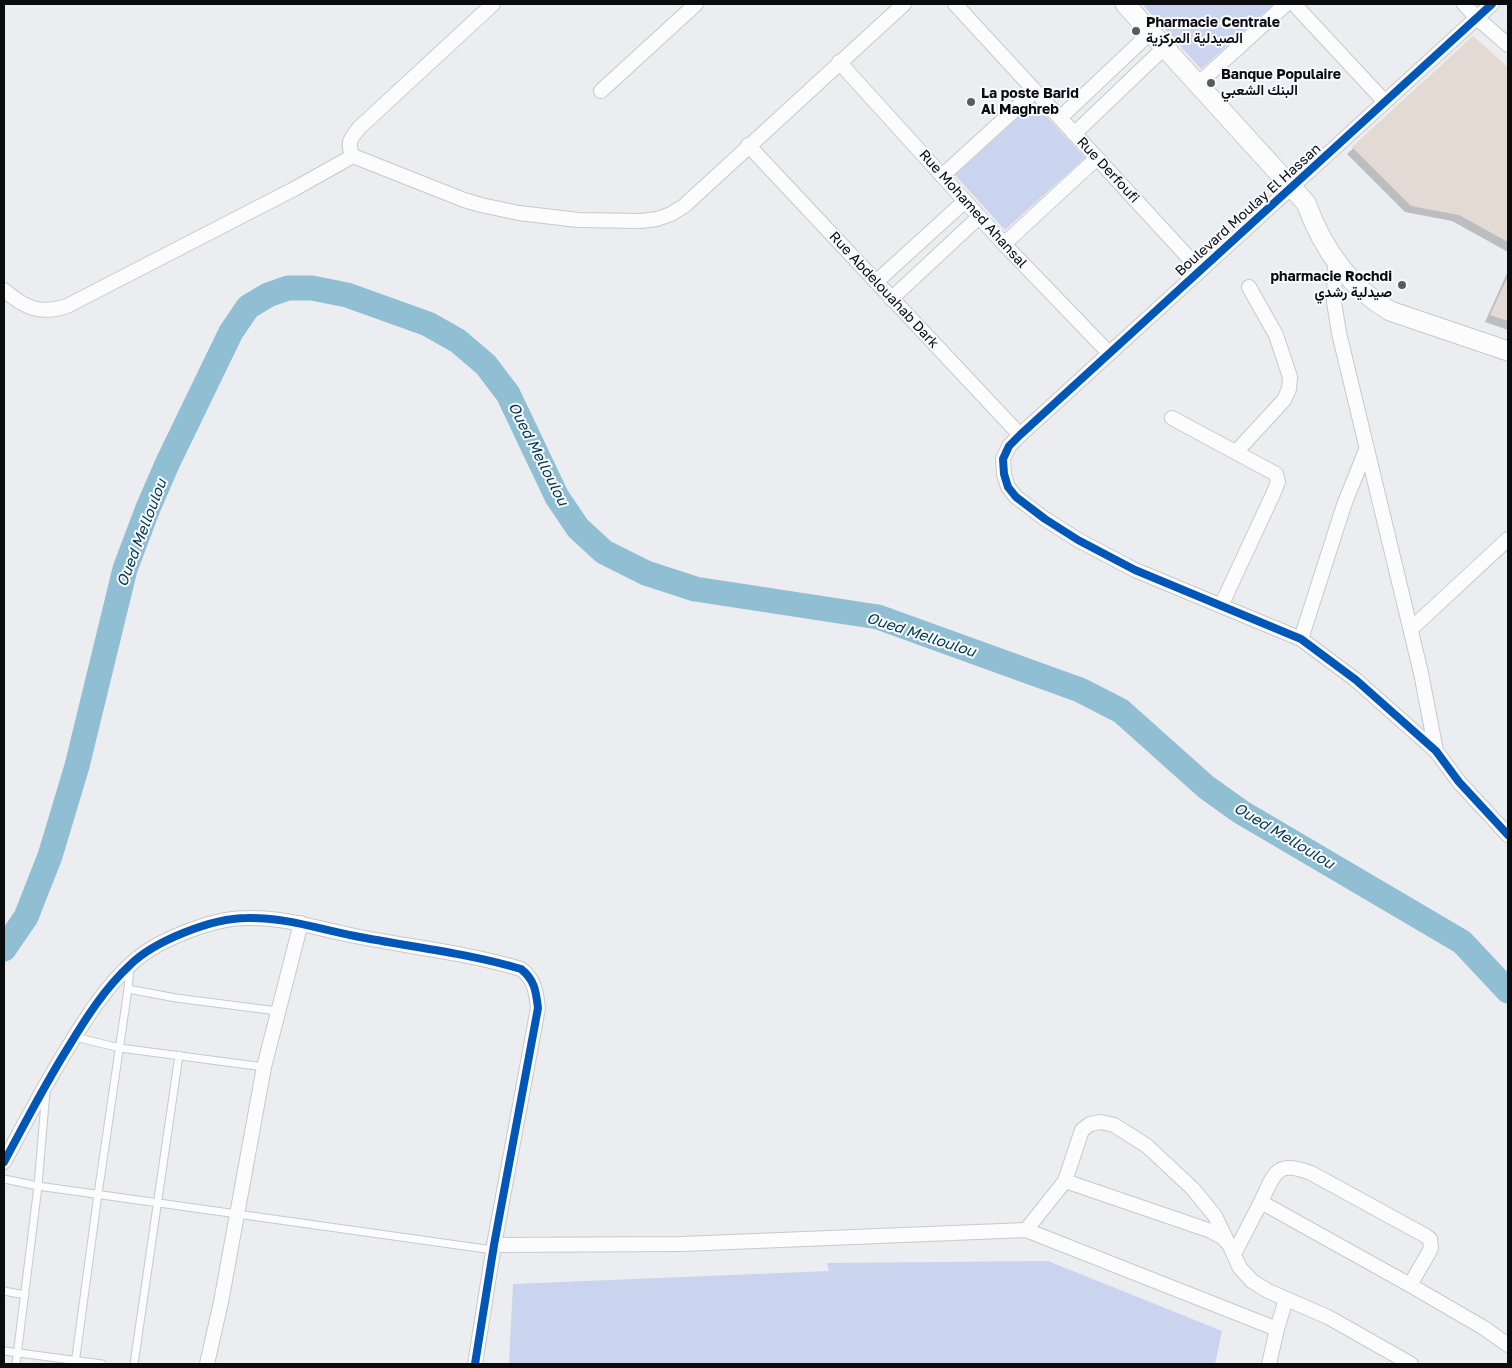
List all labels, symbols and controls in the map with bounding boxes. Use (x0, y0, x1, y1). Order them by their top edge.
place label: Pharmacie Centrale الصيدلية المركزية (1146, 15, 1280, 48)
marker: Pharmacie Centrale الصيدلية المركزية (1130, 25, 1142, 37)
place label: Banque Populaire البنك الشعبي (1221, 67, 1341, 100)
marker: Banque Populaire البنك الشعبي (1205, 77, 1217, 89)
place label: La poste Barid Al Maghreb (981, 86, 1079, 118)
marker: La poste Barid Al Maghreb (965, 96, 977, 108)
street label: Rue Derfoufi (1073, 134, 1143, 206)
street label: Boulevard Moulay El Hassan (1172, 140, 1324, 280)
street label: Rue Mohamed Ahansal (915, 146, 1031, 272)
street label: Rue Abdelouahab Dark (826, 228, 942, 352)
place label: pharmacie Rochdi صيدلية رشدي (1270, 269, 1392, 302)
marker: pharmacie Rochdi صيدلية رشدي (1396, 279, 1408, 291)
water label: Oued Melloulou (504, 399, 572, 509)
water label: Oued Melloulou (113, 477, 171, 589)
water label: Oued Melloulou (864, 609, 978, 661)
water label: Oued Melloulou (1231, 799, 1337, 873)

